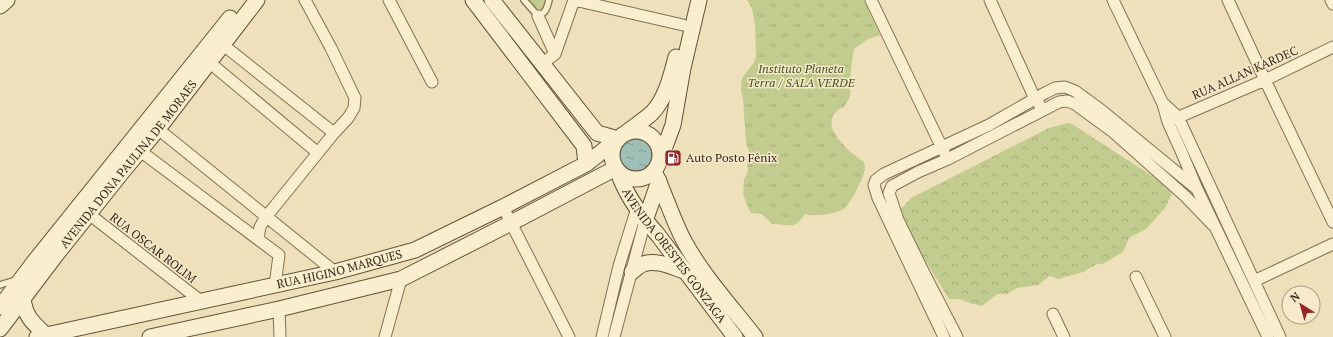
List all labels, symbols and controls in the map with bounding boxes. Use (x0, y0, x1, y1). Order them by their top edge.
street label: RUA ALLAN KARDEC (1190, 42, 1300, 103)
park label: Instituto Planeta Terra / SALA VERDE (747, 61, 856, 90)
street label: AVENIDA DONA PAULINA DE MORAES (56, 77, 200, 251)
fuel station icon: Auto Posto Fênix (663, 148, 683, 168)
place label: Auto Posto Fênix (686, 150, 778, 165)
street label: AVENIDA ORESTES GONZAGA (619, 185, 730, 326)
street label: RUA OSCAR ROLIM (107, 209, 200, 286)
street label: RUA HIGINO MARQUES (275, 246, 404, 292)
north arrow (1281, 285, 1321, 325)
text: N (1287, 289, 1303, 305)

